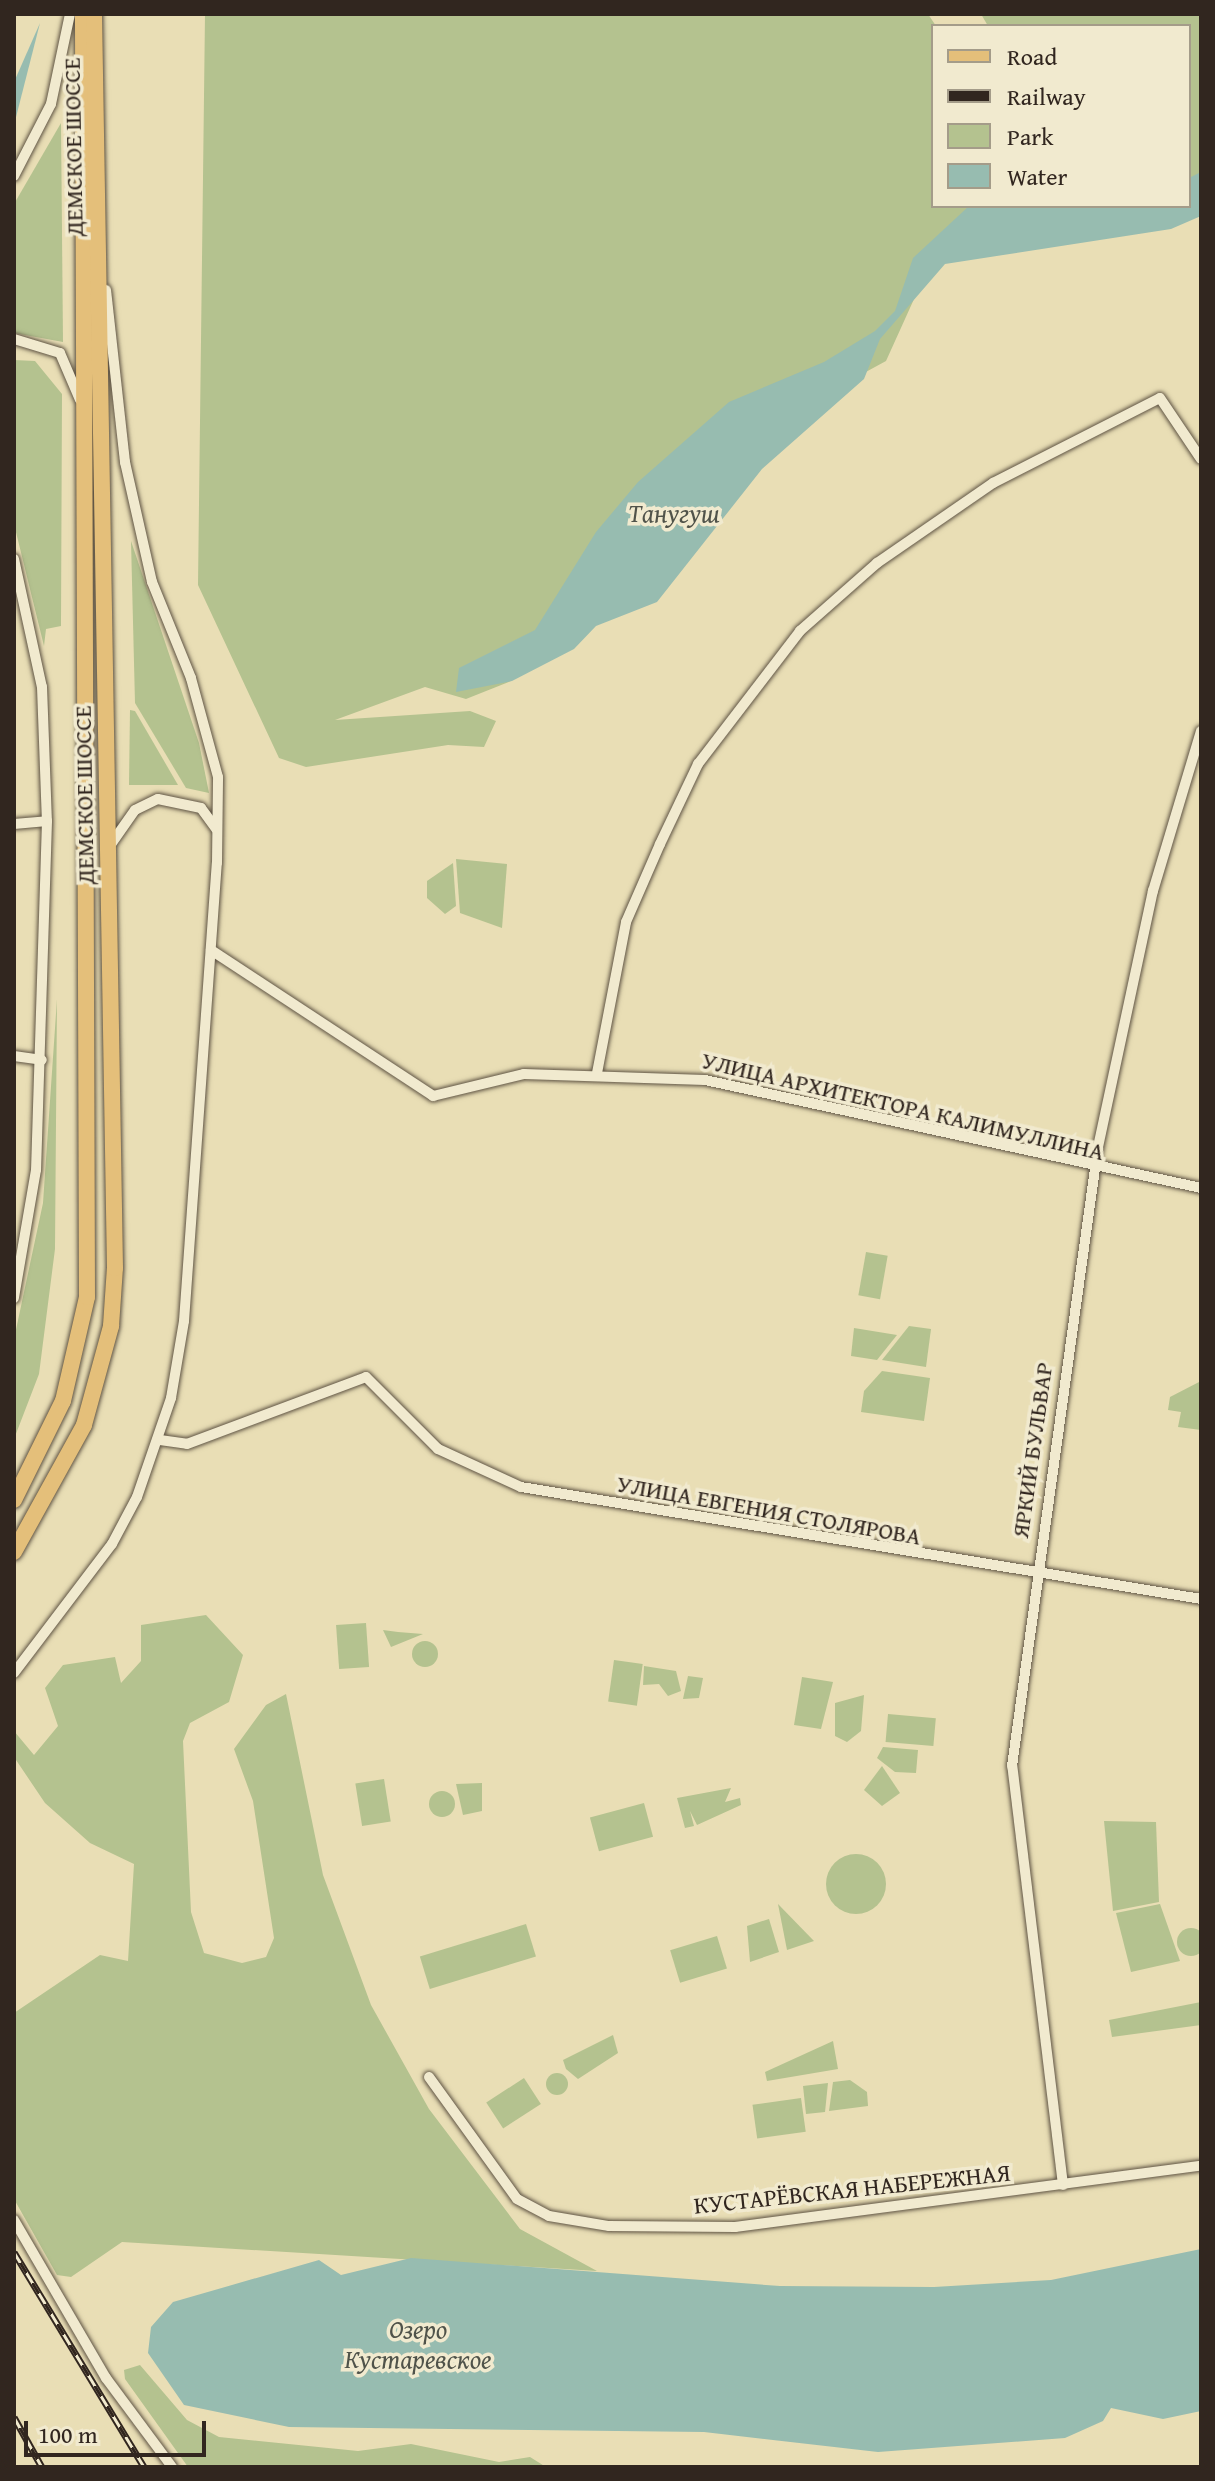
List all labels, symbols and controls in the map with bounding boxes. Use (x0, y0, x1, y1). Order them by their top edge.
legend (931, 24, 1191, 208)
text: Road (1007, 39, 1057, 74)
street label: ДЕМСКОЕ ШОССЕ (57, 57, 89, 237)
text: Railway (1007, 79, 1086, 114)
text: Park (1007, 119, 1053, 154)
text: Water (1007, 159, 1067, 194)
water label: Танугуш (628, 497, 720, 529)
street label: ДЕМСКОЕ ШОССЕ (68, 705, 100, 885)
street label: УЛИЦА АРХИТЕКТОРА КАЛИМУЛЛИНА (699, 1046, 1107, 1166)
street label: ЯРКИЙ БУЛЬВАР (1005, 1360, 1059, 1540)
street label: УЛИЦА ЕВГЕНИЯ СТОЛЯРОВА (615, 1469, 923, 1551)
street label: КУСТАРЁВСКАЯ НАБЕРЕЖНАЯ (692, 2158, 1012, 2220)
water label: Озеро Кустаревское (344, 2313, 492, 2374)
scale bar (28, 2405, 210, 2455)
text: 100 m (38, 2417, 98, 2452)

